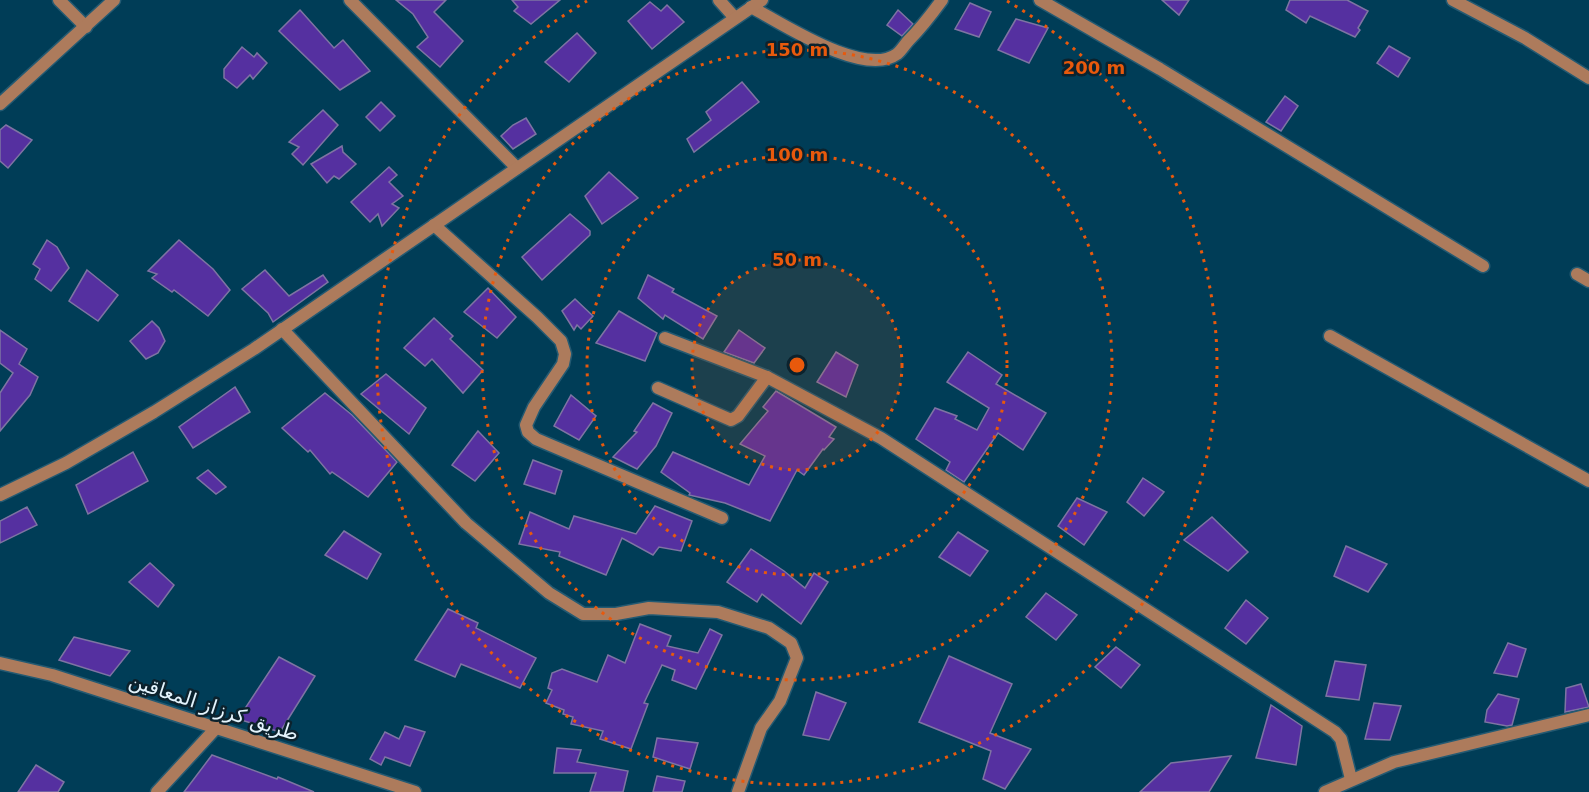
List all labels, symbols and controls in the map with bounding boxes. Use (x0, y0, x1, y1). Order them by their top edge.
text: 150 m (766, 39, 828, 60)
text: 200 m (1063, 57, 1125, 78)
text: 100 m (766, 144, 828, 165)
text: 50 m (772, 249, 822, 270)
centre of rings (787, 355, 807, 375)
street label: طريق كرزاز المعاقين (126, 668, 302, 746)

